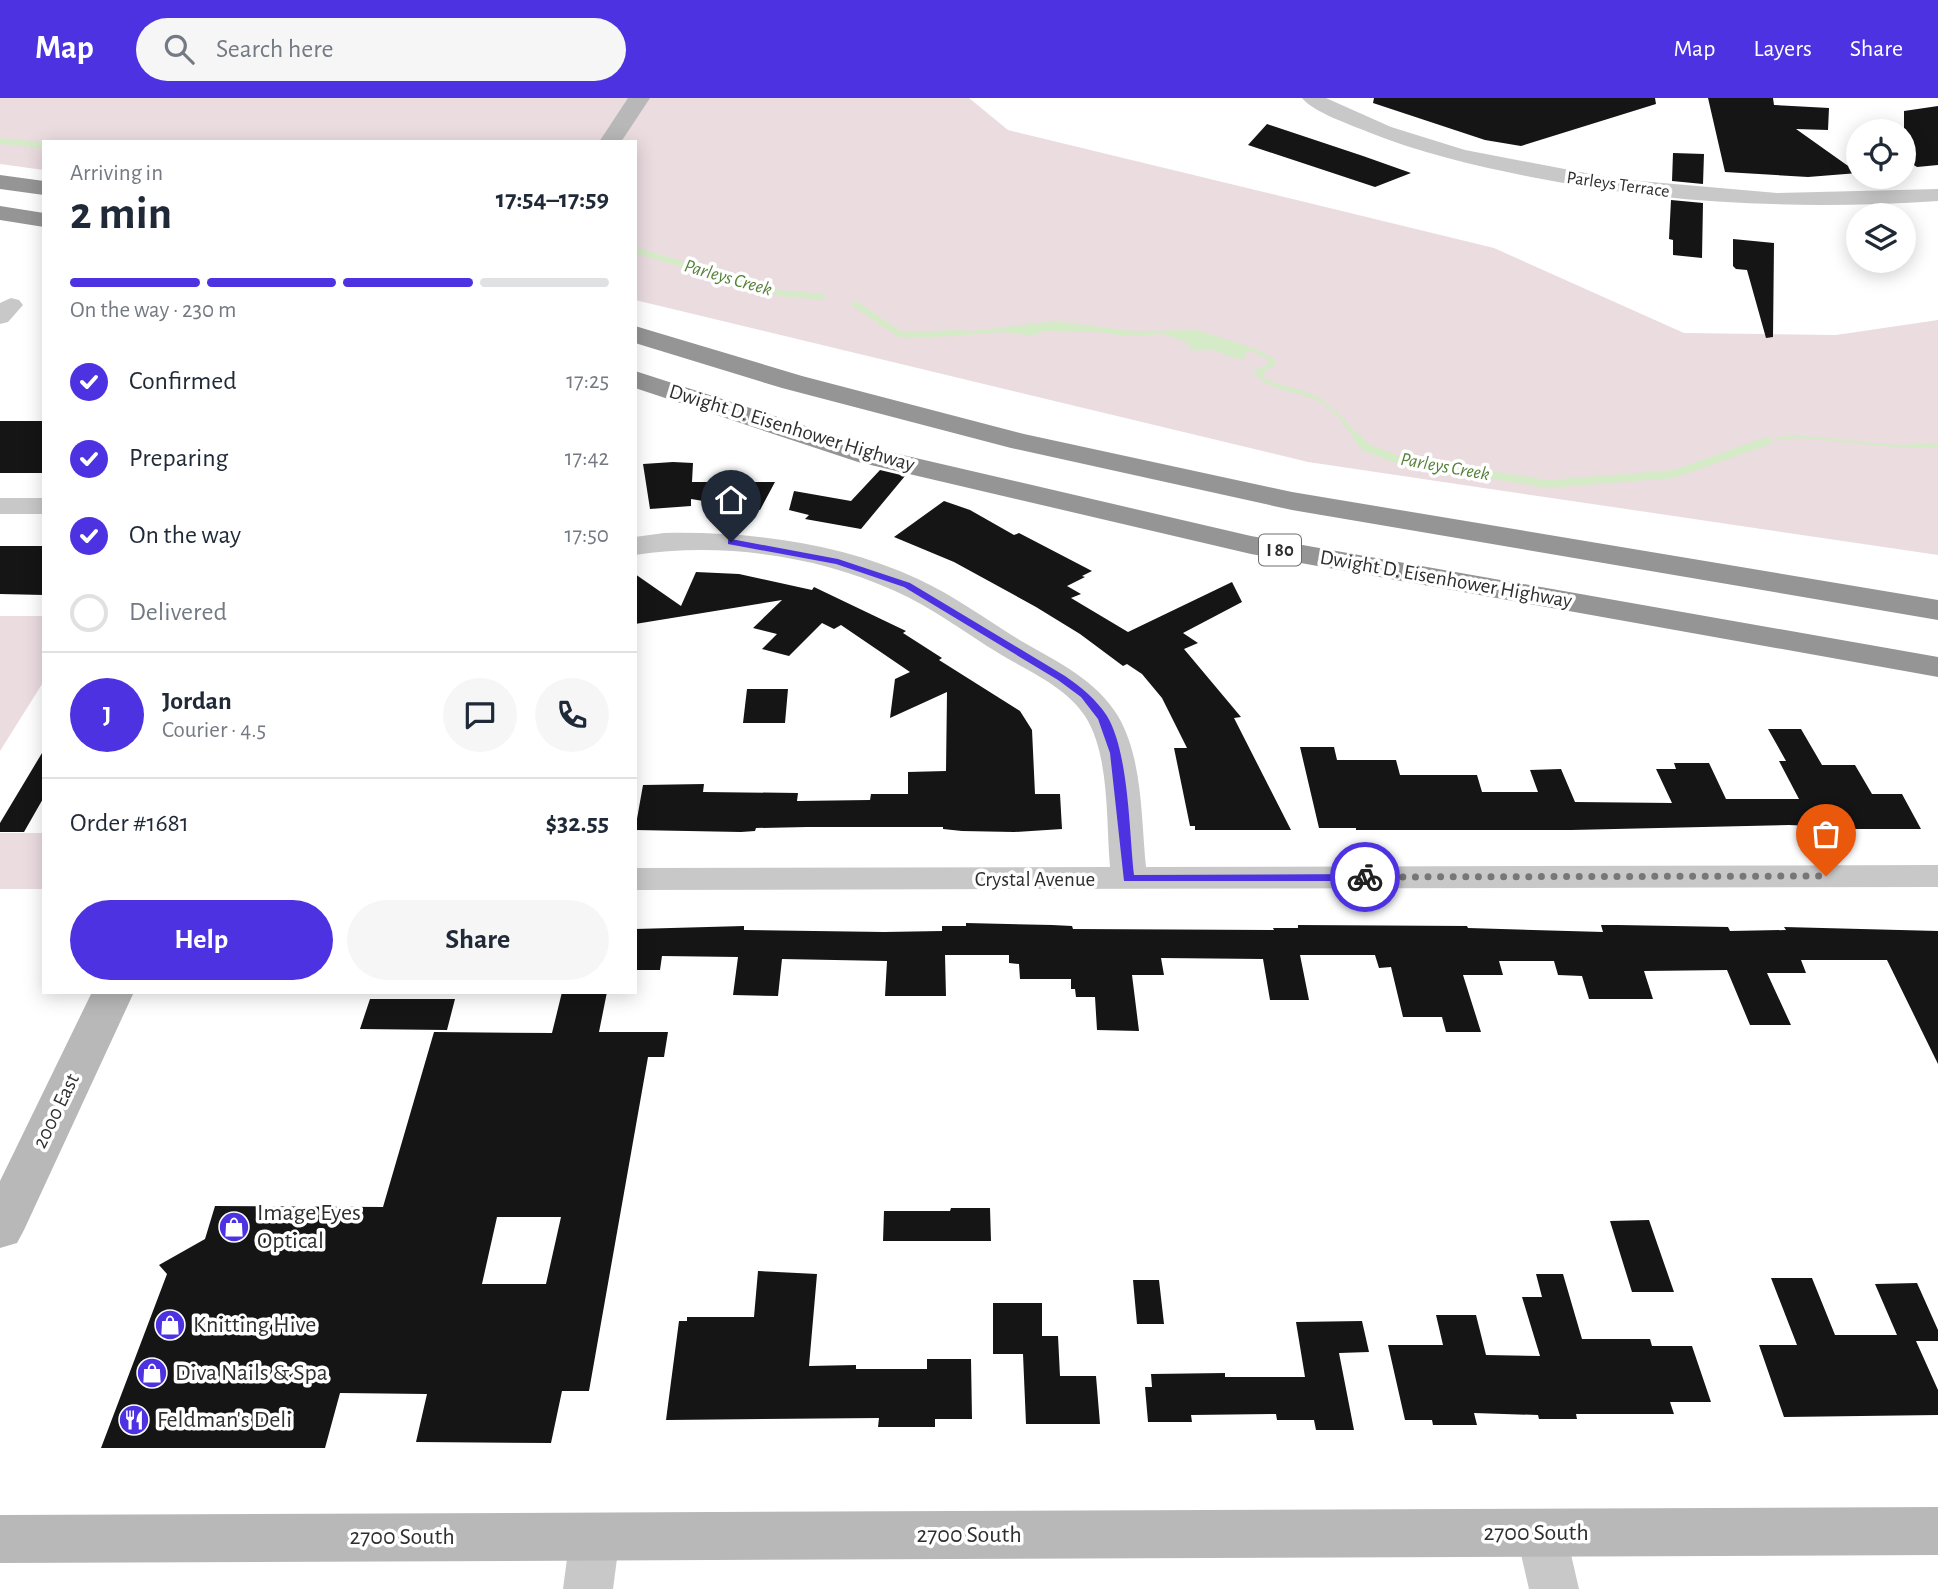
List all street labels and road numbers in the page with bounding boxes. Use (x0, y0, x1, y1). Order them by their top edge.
street label: Parleys Terrace (1565, 169, 1671, 201)
street label: Dwight D. Eisenhower Highway (667, 381, 917, 475)
road number: I 80 (1259, 534, 1301, 565)
street label: Dwight D. Eisenhower Highway (1318, 546, 1574, 612)
street label: Crystal Avenue (975, 869, 1095, 890)
street label: 2000 East (29, 1070, 83, 1152)
street label: 2700 South (1483, 1521, 1589, 1545)
street label: 2700 South (916, 1523, 1022, 1547)
street label: 2700 South (349, 1525, 455, 1549)

